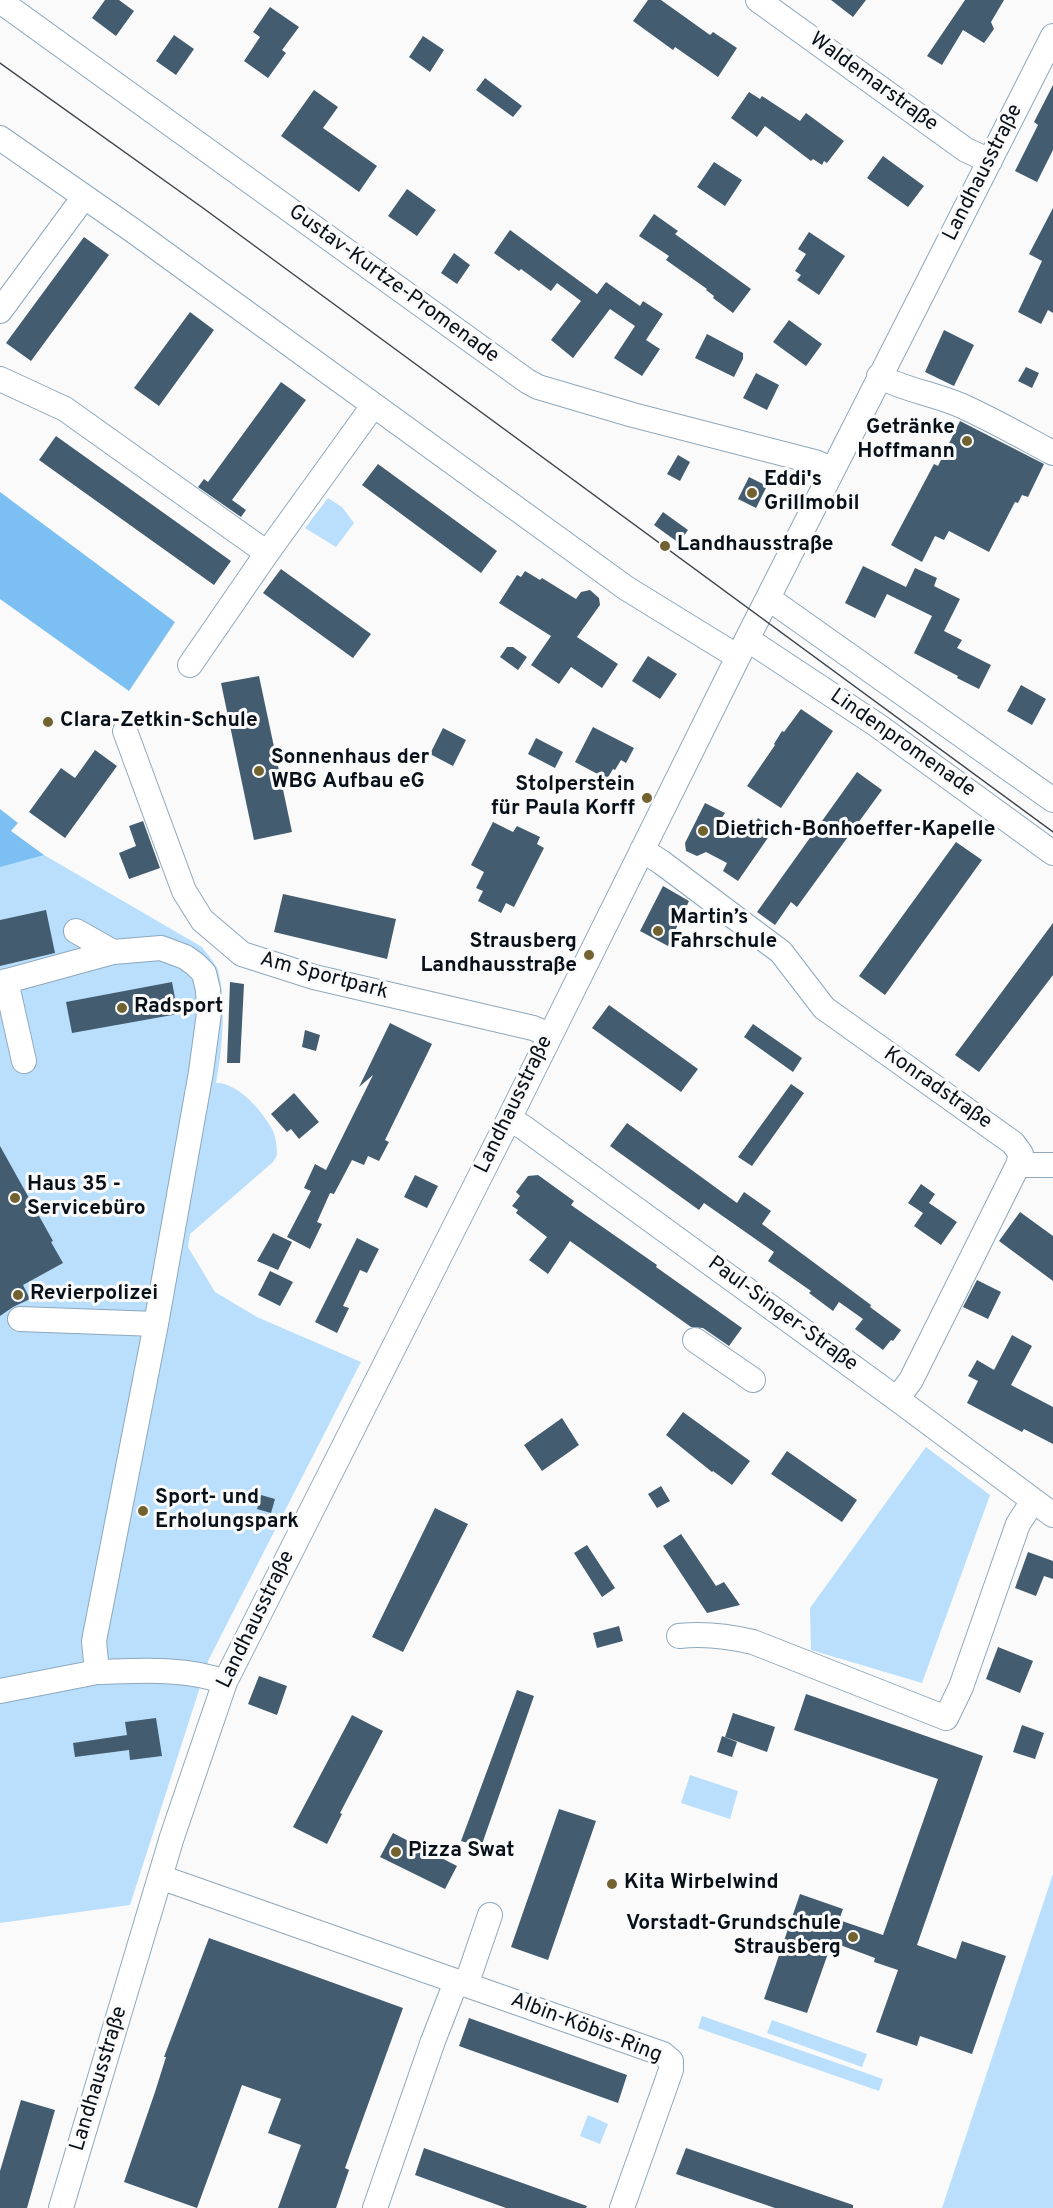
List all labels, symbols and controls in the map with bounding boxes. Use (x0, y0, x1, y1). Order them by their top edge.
street label: Waldemarstraße (804, 28, 942, 138)
street label: Landhausstraße (939, 100, 1029, 246)
street label: Gustav-Kurtze-Promenade (283, 200, 503, 370)
place label: Getränke Hoffmann (857, 416, 955, 466)
marker: Getränke Hoffmann (960, 434, 974, 448)
place label: Eddi's Grillmobil (764, 468, 860, 518)
marker: Eddi's Grillmobil (745, 486, 759, 500)
place label: Landhausstraße (677, 533, 834, 559)
marker: Landhausstraße (658, 539, 672, 553)
street label: Lindenpromenade (824, 684, 980, 804)
place label: Clara-Zetkin-Schule (60, 709, 258, 735)
marker: Clara-Zetkin-Schule (41, 715, 55, 729)
place label: Sonnenhaus der WBG Aufbau eG (271, 746, 429, 796)
marker: Sonnenhaus der WBG Aufbau eG (252, 764, 266, 778)
place label: Stolperstein für Paula Korff (491, 773, 635, 823)
marker: Stolperstein für Paula Korff (640, 791, 654, 805)
place label: Dietrich-Bonhoeffer-Kapelle (715, 818, 995, 844)
marker: Dietrich-Bonhoeffer-Kapelle (696, 824, 710, 838)
place label: Martin’s Fahrschule (670, 906, 777, 956)
marker: Martin’s Fahrschule (651, 924, 665, 938)
place label: Strausberg Landhausstraße (420, 930, 577, 980)
street label: Am Sportpark (257, 948, 391, 1006)
marker: Strausberg Landhausstraße (582, 948, 596, 962)
place label: Radsport (134, 995, 223, 1021)
marker: Radsport (115, 1001, 129, 1015)
street label: Landhausstraße (471, 1032, 559, 1178)
street label: Konradstraße (878, 1042, 996, 1136)
place label: Haus 35 - Servicebüro (27, 1173, 146, 1223)
marker: Haus 35 - Servicebüro (8, 1191, 22, 1205)
street label: Paul-Singer-Straße (702, 1252, 862, 1378)
place label: Revierpolizei (30, 1282, 158, 1308)
marker: Revierpolizei (11, 1288, 25, 1302)
place label: Sport- und Erholungspark (155, 1486, 299, 1536)
marker: Sport- und Erholungspark (136, 1504, 150, 1518)
street label: Landhausstraße (213, 1547, 301, 1693)
place label: Pizza Swat (408, 1839, 514, 1865)
marker: Pizza Swat (389, 1845, 403, 1859)
place label: Kita Wirbelwind (624, 1871, 779, 1897)
marker: Kita Wirbelwind (605, 1877, 619, 1891)
place label: Vorstadt-Grundschule Strausberg (626, 1912, 841, 1962)
marker: Vorstadt-Grundschule Strausberg (846, 1930, 860, 1944)
street label: Albin-Köbis-Ring (507, 1989, 665, 2069)
street label: Landhausstraße (66, 2004, 134, 2154)

